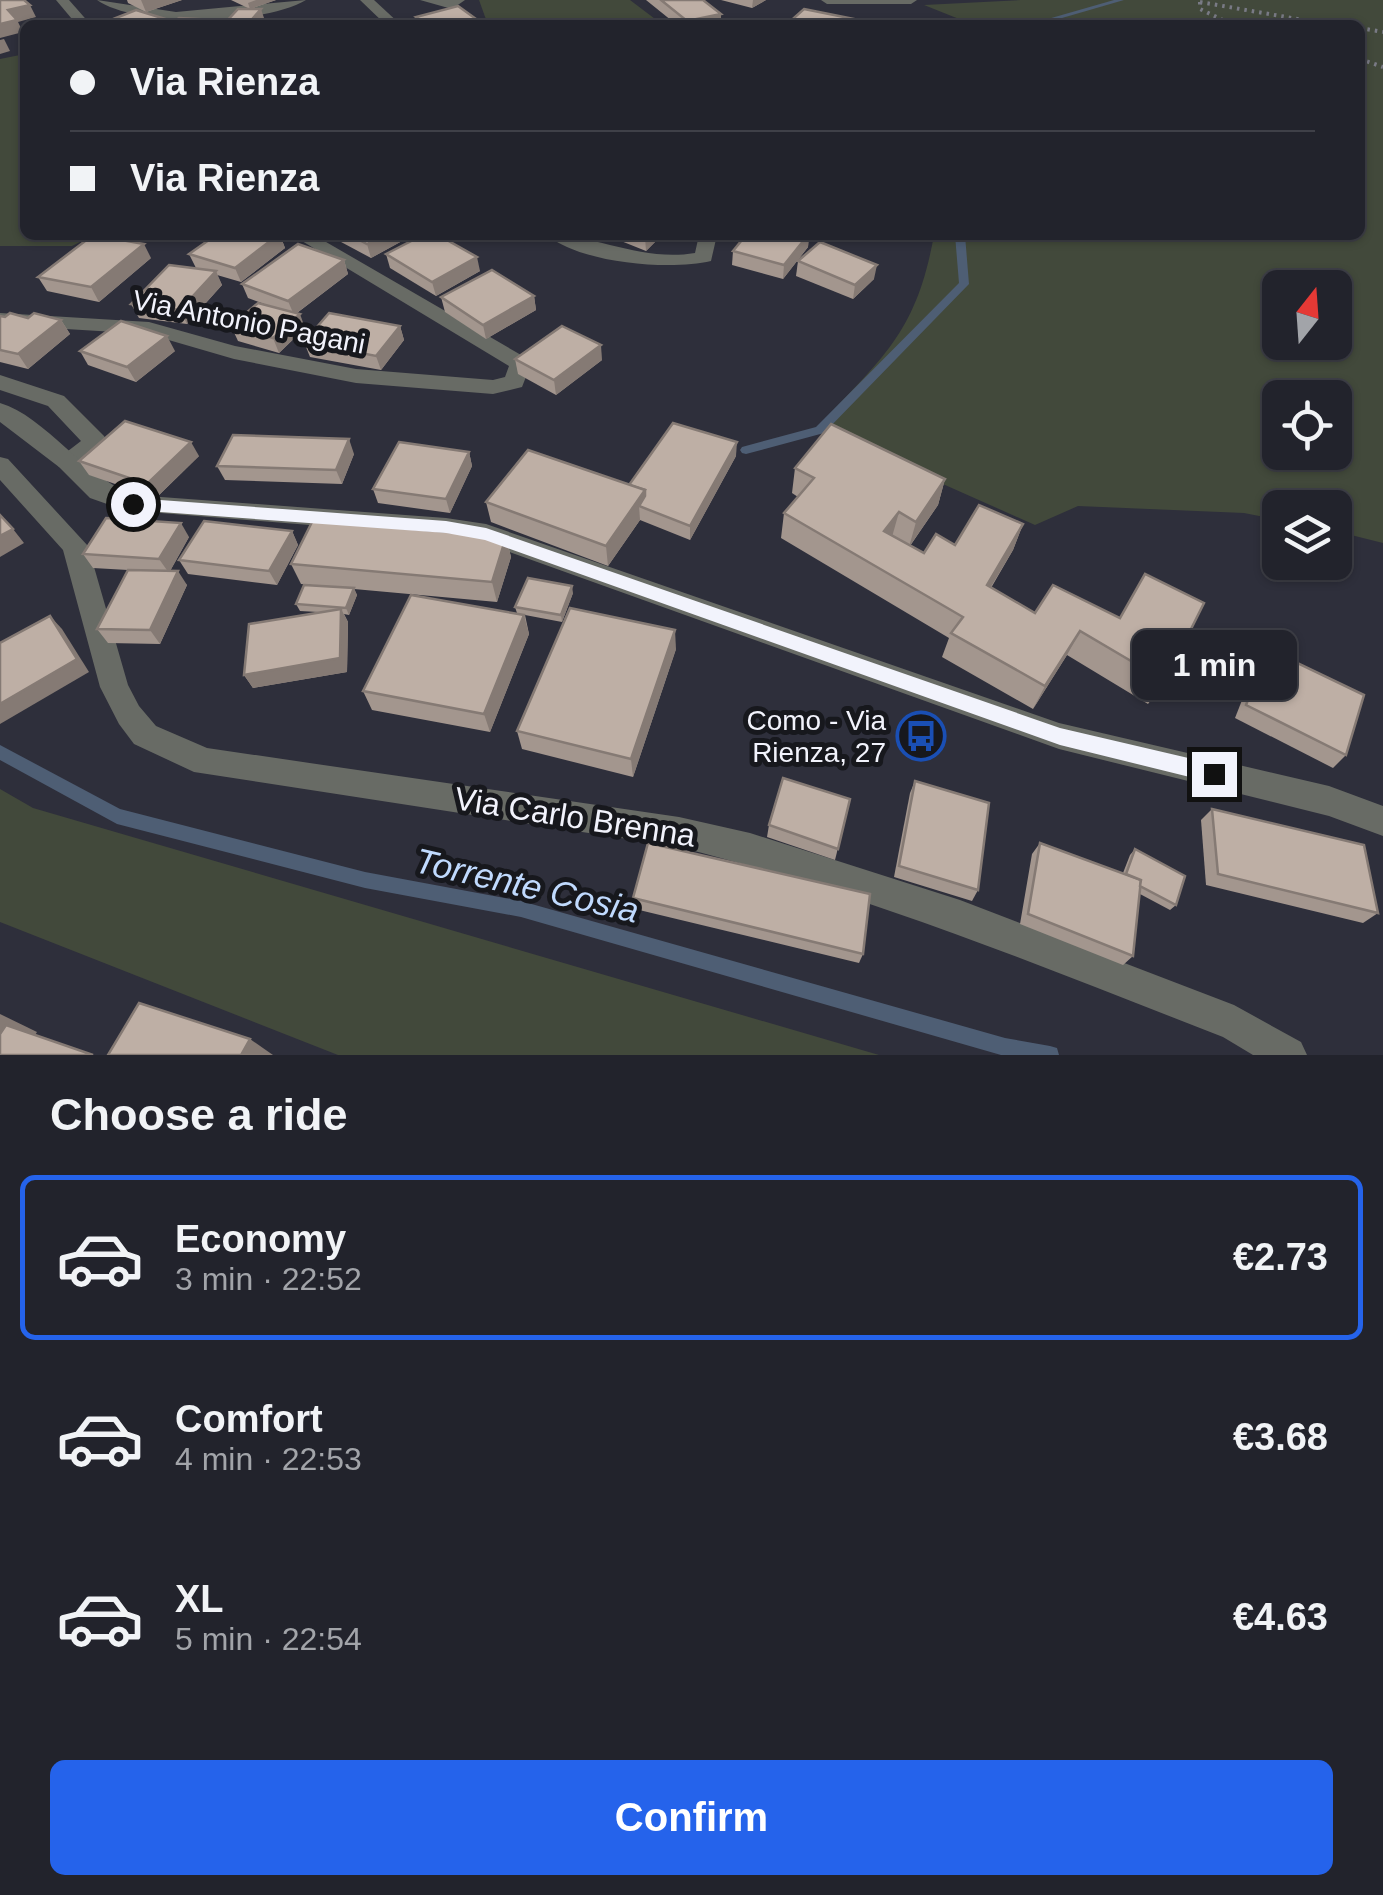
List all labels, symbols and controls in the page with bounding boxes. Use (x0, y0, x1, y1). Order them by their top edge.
text: Via Rienza (130, 61, 319, 103)
text: Via Rienza (130, 157, 319, 199)
north arrow (1262, 270, 1352, 360)
map controls (1262, 270, 1352, 580)
street label: Via Antonio Pagani (130, 284, 368, 360)
button: locate (1262, 380, 1352, 470)
route start (111, 482, 156, 527)
button: layers (1262, 490, 1352, 580)
callout: 1 min (1132, 629, 1296, 699)
text: 1 min (1173, 647, 1256, 683)
place label: Como - Via Rienza, 27 (746, 705, 886, 768)
bus stop icon: Como - Via Rienza, 27 (895, 710, 947, 762)
route end (1192, 752, 1237, 797)
street label: Via Carlo Brenna (452, 780, 698, 854)
water label: Torrente Cosia (411, 840, 643, 930)
text: Choose a ride (50, 1089, 348, 1140)
icon: car (55, 1213, 145, 1303)
text: Economy (175, 1218, 346, 1260)
text: €2.73 (1233, 1236, 1328, 1278)
text: 3 min · 22:52 (175, 1261, 362, 1297)
icon: car (55, 1393, 145, 1483)
text: Comfort (175, 1398, 323, 1440)
text: €3.68 (1233, 1416, 1328, 1458)
text: 4 min · 22:53 (175, 1441, 362, 1477)
icon: car (55, 1573, 145, 1663)
text: XL (175, 1578, 224, 1620)
text: €4.63 (1233, 1596, 1328, 1638)
text: 5 min · 22:54 (175, 1621, 362, 1657)
button: Confirm (50, 1760, 1333, 1875)

